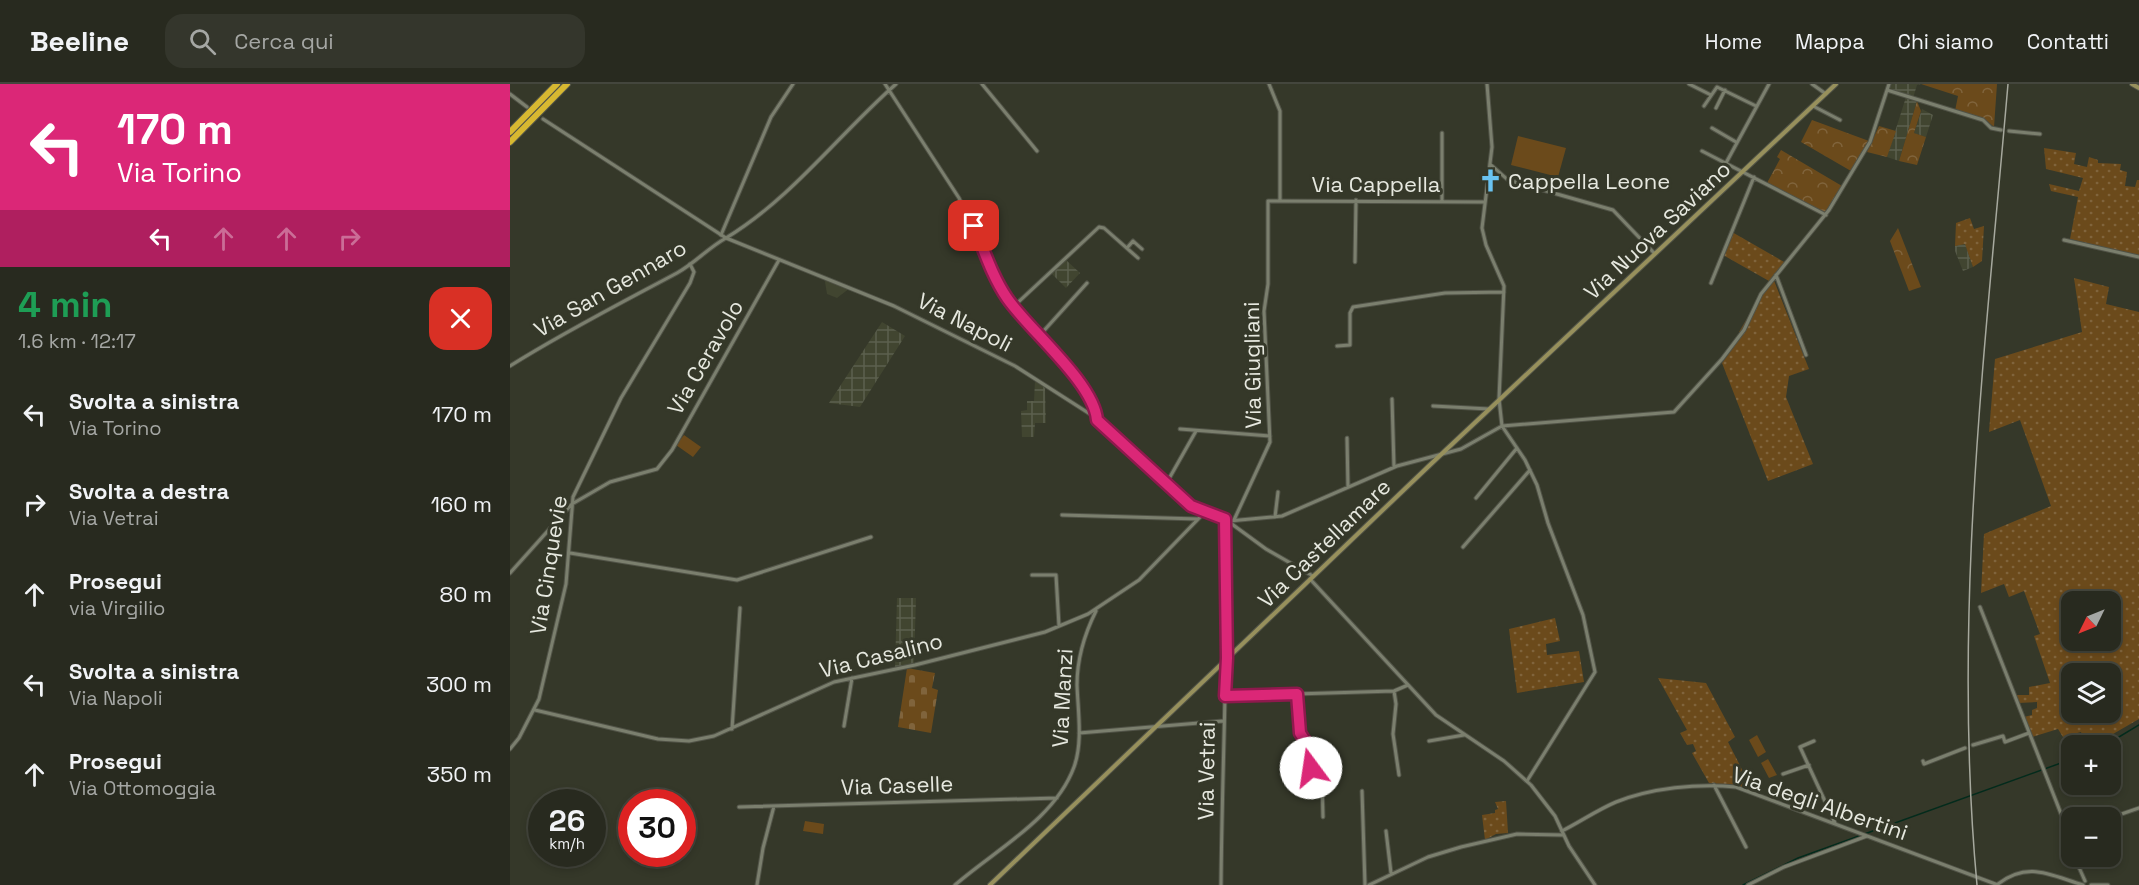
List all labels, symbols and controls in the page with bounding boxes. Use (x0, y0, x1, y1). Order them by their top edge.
search box (165, 14, 585, 68)
text: Beeline (30, 23, 129, 59)
icon: search (186, 25, 219, 58)
text: Cerca qui (234, 27, 334, 55)
text: Home (1705, 28, 1762, 55)
text: Mappa (1795, 28, 1864, 55)
text: Chi siamo (1897, 28, 1994, 55)
text: Contatti (2027, 28, 2109, 55)
text: 170 m (117, 103, 233, 156)
icon: left (18, 108, 96, 186)
text: Via Torino (117, 155, 242, 190)
street label: Via Nuova Saviano (1578, 155, 1736, 305)
place label: Cappella Leone (1508, 167, 1670, 195)
church icon: Cappella Leone (1477, 168, 1503, 194)
street label: Via Cappella (1312, 170, 1441, 198)
pin (948, 200, 999, 251)
icon: arrive (957, 209, 990, 242)
icon: left (144, 222, 177, 255)
icon: ahead (207, 222, 240, 255)
icon: ahead (270, 222, 303, 255)
icon: right (333, 222, 366, 255)
street label: Via San Gennaro (529, 233, 691, 343)
text: 4 min (18, 282, 113, 328)
street label: Via Napoli (913, 286, 1017, 358)
button: close (429, 287, 492, 350)
street label: Via Ceravolo (661, 294, 749, 420)
street label: Via Giugliani (1237, 301, 1267, 429)
text: 1.6 km · 12:17 (18, 328, 136, 354)
text: Svolta a sinistra (69, 387, 239, 415)
icon: left (18, 398, 51, 431)
text: 170 m (432, 400, 492, 428)
text: Via Torino (69, 415, 162, 441)
street label: Via Castellamare (1252, 472, 1396, 614)
text: Svolta a destra (69, 477, 229, 505)
icon: right (18, 488, 51, 521)
text: 160 m (431, 490, 492, 518)
street label: Via Cinquevie (523, 493, 573, 637)
text: Via Vetrai (69, 505, 159, 531)
text: Prosegui (69, 567, 162, 595)
icon: ahead (18, 578, 51, 611)
text: 80 m (440, 580, 492, 608)
north arrow (2061, 591, 2121, 651)
map controls (2061, 591, 2121, 867)
text: via Virgilio (69, 595, 165, 621)
street label: Via Casalino (816, 626, 946, 684)
street label: Via Manzi (1045, 648, 1079, 748)
text: Svolta a sinistra (69, 657, 239, 685)
button: layers (2061, 663, 2121, 723)
icon: left (18, 668, 51, 701)
text: 300 m (426, 670, 492, 698)
text: Via Napoli (69, 685, 163, 711)
street label: Via Vetrai (1191, 722, 1221, 820)
button: + (2061, 735, 2121, 795)
position arrow (1279, 736, 1343, 800)
text: Prosegui (69, 747, 162, 775)
icon: ahead (18, 758, 51, 791)
text: 350 m (427, 760, 492, 788)
street label: Via degli Albertini (1729, 760, 1911, 846)
street label: Via Caselle (840, 769, 954, 801)
text: Via Ottomoggia (69, 775, 216, 801)
speed limit sign: 30 (618, 789, 696, 867)
text: 26 (549, 801, 585, 840)
button: − (2061, 807, 2121, 867)
text: km/h (549, 834, 585, 853)

